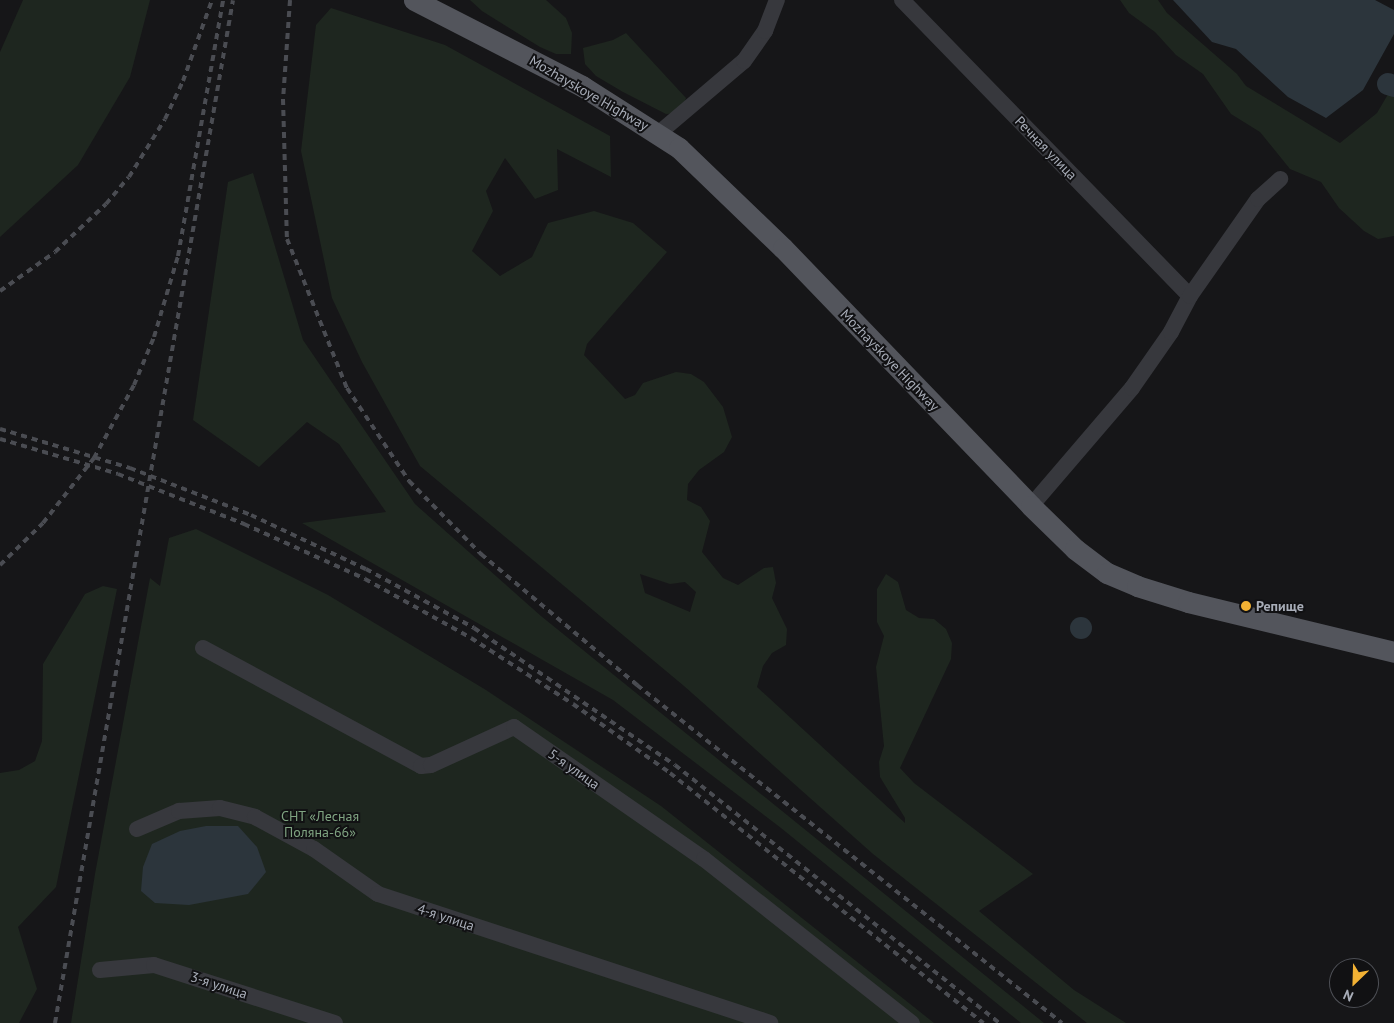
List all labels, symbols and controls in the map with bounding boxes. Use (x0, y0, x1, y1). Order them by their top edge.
street label: Mozhayskoye Highway (526, 52, 652, 134)
street label: Речная улица (1012, 113, 1080, 183)
street label: Mozhayskoye Highway (837, 306, 943, 414)
place label: Репище (1256, 598, 1304, 614)
marker: Репище (1240, 600, 1252, 612)
street label: 5-я улица (545, 745, 603, 793)
park label: СНТ «Лесная Поляна-66» (281, 808, 359, 840)
street label: 4-я улица (415, 900, 477, 934)
north arrow (1329, 958, 1379, 1008)
street label: 3-я улица (188, 968, 250, 1002)
text: N (1340, 986, 1356, 1006)

